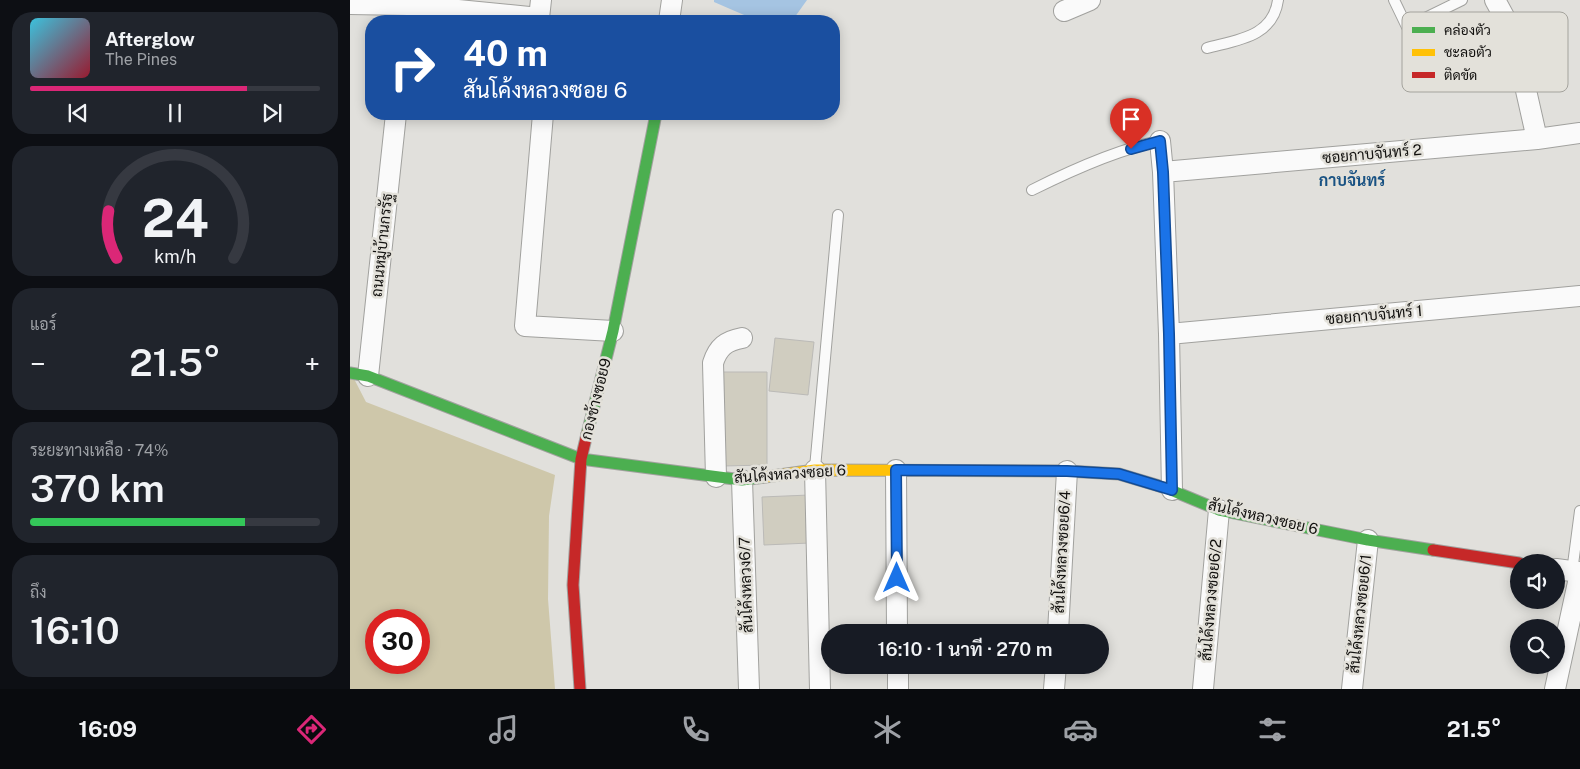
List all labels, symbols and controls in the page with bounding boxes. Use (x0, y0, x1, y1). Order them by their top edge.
legend (1402, 12, 1568, 92)
text: คล่องตัว (1444, 22, 1491, 38)
text: Afterglow (105, 28, 195, 50)
text: 40 m (463, 33, 548, 74)
icon: right (380, 35, 445, 100)
text: ชะลอตัว (1444, 44, 1492, 60)
text: The Pines (105, 50, 177, 69)
text: ติดขัด (1444, 67, 1477, 83)
text: สันโค้งหลวงซอย 6 (463, 77, 627, 103)
pin (1110, 98, 1152, 149)
icon: previous (64, 99, 92, 127)
icon: pause (161, 99, 189, 127)
icon: next (258, 99, 286, 127)
icon: arrive (1117, 105, 1145, 133)
street label: ซอยกาบจันทร์ 2 (1321, 140, 1422, 166)
district label: กาบจันทร์ (1319, 169, 1387, 190)
text: 24 (141, 188, 209, 249)
street label: ถนนหมู่บ้านกรรัฐ (367, 192, 397, 298)
text: km/h (154, 246, 196, 267)
street label: ซอยกาบจันทร์ 1 (1325, 301, 1423, 327)
text: แอร์ (30, 315, 56, 334)
text: 21.5° (129, 340, 221, 385)
text: − (30, 347, 46, 380)
text: + (304, 347, 320, 380)
street label: กองช้างซอย9 (576, 356, 614, 441)
text: ระยะทางเหลือ · 74% (30, 441, 168, 460)
street label: สันโค้งหลวงซอย 6 (733, 460, 846, 486)
text: 370 km (30, 466, 165, 511)
street label: สันโค้งหลวงซอย6/4 (1049, 490, 1073, 614)
street label: สันโค้งหลวงซอย 6 (1207, 495, 1320, 537)
street label: สันโค้งหลวง6/7 (734, 537, 756, 633)
street label: สันโค้งหลวงซอย6/2 (1196, 538, 1224, 662)
position arrow (870, 551, 922, 603)
street label: สันโค้งหลวงซอย6/1 (1344, 553, 1374, 674)
map controls (1510, 554, 1565, 674)
button: sound (1510, 554, 1565, 609)
text: ถึง (30, 583, 47, 602)
text: 16:10 (30, 608, 120, 653)
speed limit sign: 30 (365, 609, 430, 674)
button: search (1510, 619, 1565, 674)
text: 16:10 · 1 นาที · 270 m (878, 638, 1052, 660)
icon: directions (294, 712, 329, 747)
icon: music (486, 712, 521, 747)
icon: phone (678, 712, 713, 747)
icon: climate (870, 712, 905, 747)
icon: car (1063, 712, 1098, 747)
icon: filters (1255, 712, 1290, 747)
text: 16:09 (79, 716, 137, 742)
text: 21.5° (1447, 716, 1501, 742)

